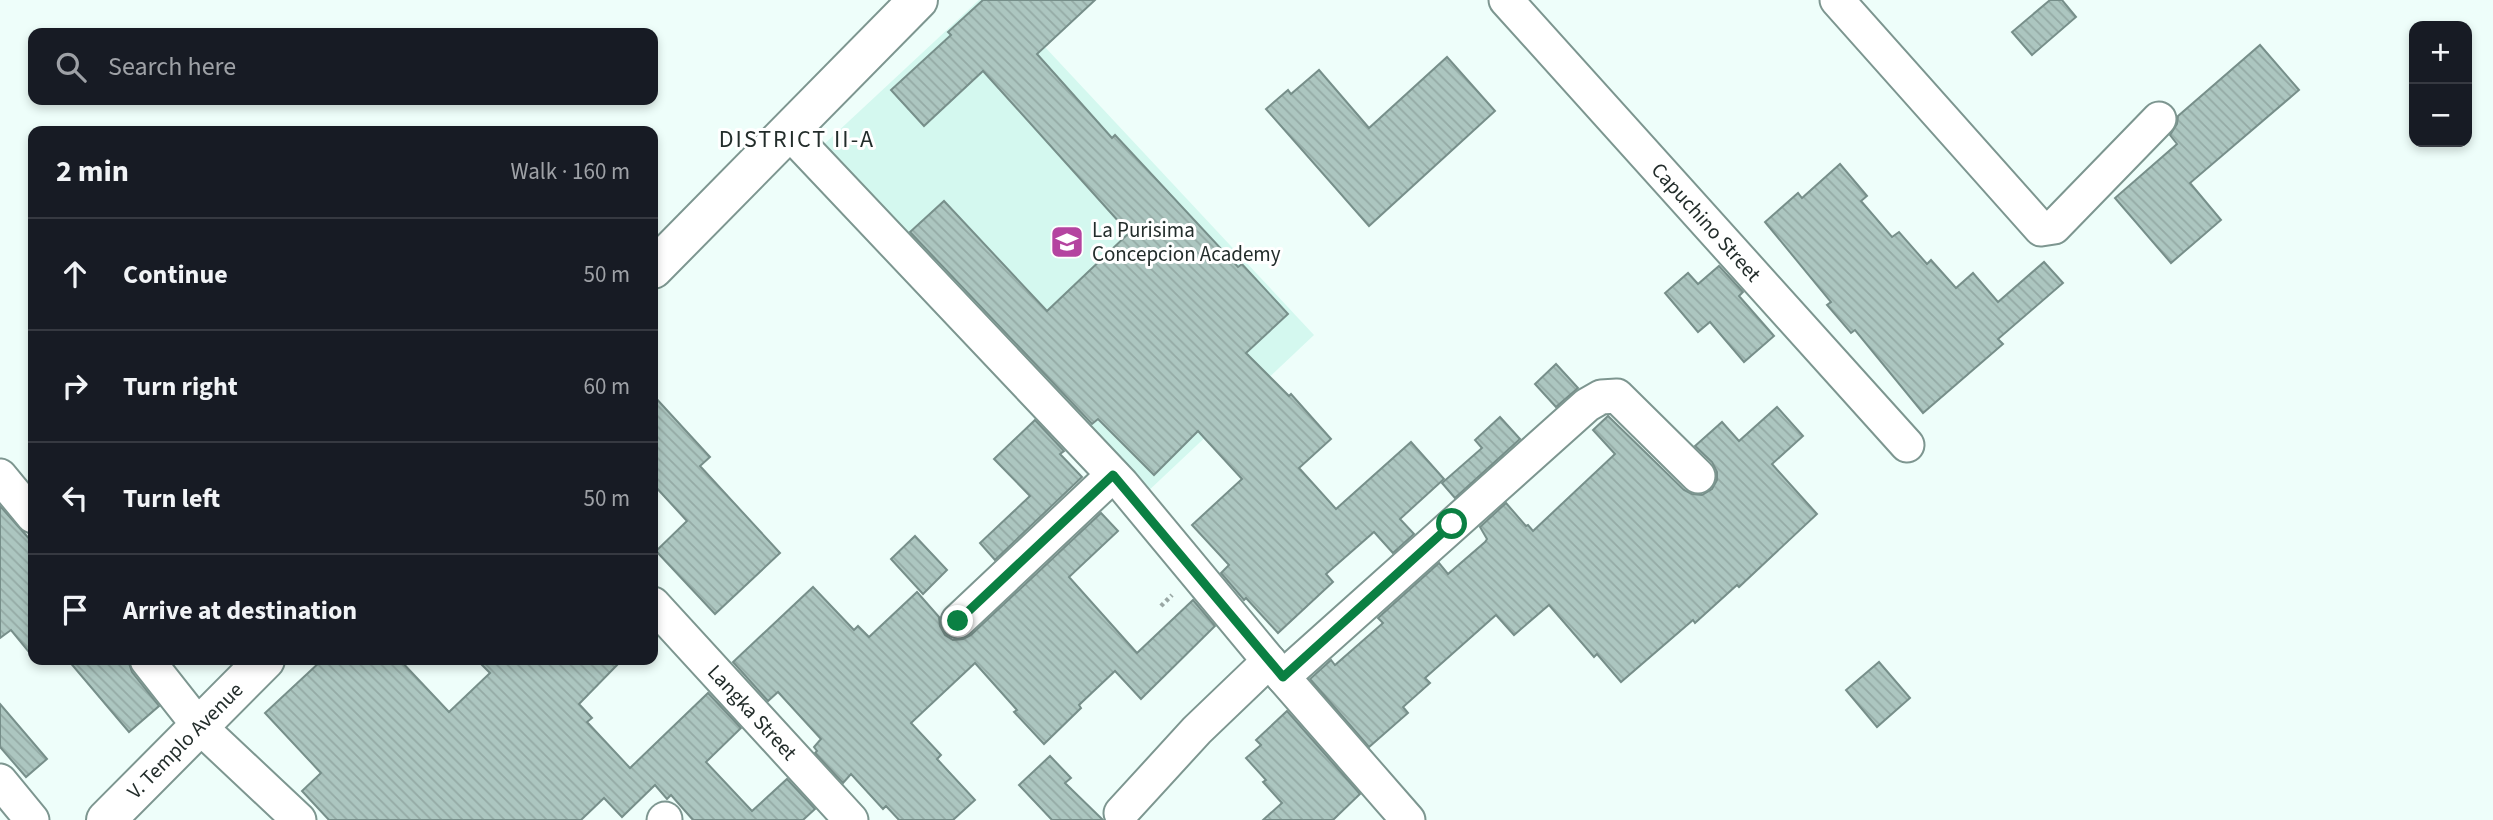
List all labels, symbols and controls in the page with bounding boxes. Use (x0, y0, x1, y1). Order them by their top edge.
map controls (2409, 21, 2472, 147)
button: + (2409, 21, 2472, 84)
search box (28, 28, 658, 105)
icon: search (52, 48, 90, 86)
text: Search here (108, 48, 236, 85)
button: − (2409, 84, 2472, 147)
district label: DISTRICT II-A (719, 122, 875, 157)
text: 2 min (56, 150, 129, 193)
text: Walk · 160 m (511, 155, 630, 188)
street label: Capuchino Street (1644, 156, 1768, 288)
place label: La Purisima Concepcion Academy (1092, 215, 1281, 269)
school or university icon: La Purisima Concepcion Academy (1048, 223, 1086, 261)
icon: ahead (56, 255, 94, 293)
text: Continue (123, 256, 228, 293)
text: 50 m (583, 258, 630, 291)
icon: right (56, 367, 94, 405)
text: Turn right (123, 368, 238, 405)
text: 60 m (583, 370, 630, 403)
icon: left (56, 479, 94, 517)
text: Turn left (123, 480, 220, 517)
text: 50 m (583, 482, 630, 515)
route start (1436, 508, 1467, 539)
icon: arrive (56, 591, 94, 629)
text: Arrive at destination (123, 592, 357, 629)
route end (942, 605, 973, 636)
street label: Langka Street (701, 658, 804, 767)
street label: V. Templo Avenue (120, 675, 250, 806)

